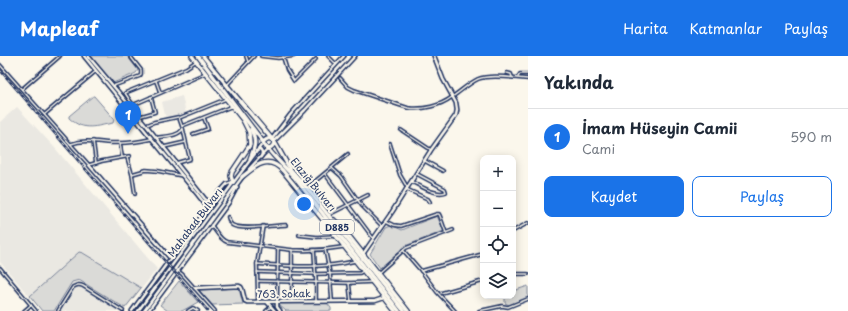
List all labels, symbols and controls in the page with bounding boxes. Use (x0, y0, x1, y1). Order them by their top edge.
text: Mapleaf (20, 14, 98, 42)
text: Harita (623, 18, 668, 39)
text: Katmanlar (690, 18, 762, 39)
text: Paylaş (784, 18, 828, 39)
text: Yakında (544, 69, 614, 95)
pin: 1 (115, 101, 141, 134)
text: İmam Hüseyin Camii (582, 116, 737, 139)
text: 1 (554, 127, 560, 146)
text: 590 m (790, 127, 832, 146)
text: Cami (582, 139, 615, 158)
street label: Elazığ Bulvarı (288, 154, 340, 214)
map controls (480, 155, 516, 299)
button: + (480, 155, 516, 191)
button: Kaydet (544, 176, 684, 217)
button: Paylaş (692, 176, 832, 217)
street label: Mahabad Bulvarı (163, 184, 225, 260)
button: − (480, 191, 516, 227)
your location (294, 194, 314, 214)
road number: D885 (320, 220, 354, 234)
button: locate (480, 227, 516, 263)
button: layers (480, 263, 516, 299)
street label: 763. Sokak (257, 285, 311, 301)

